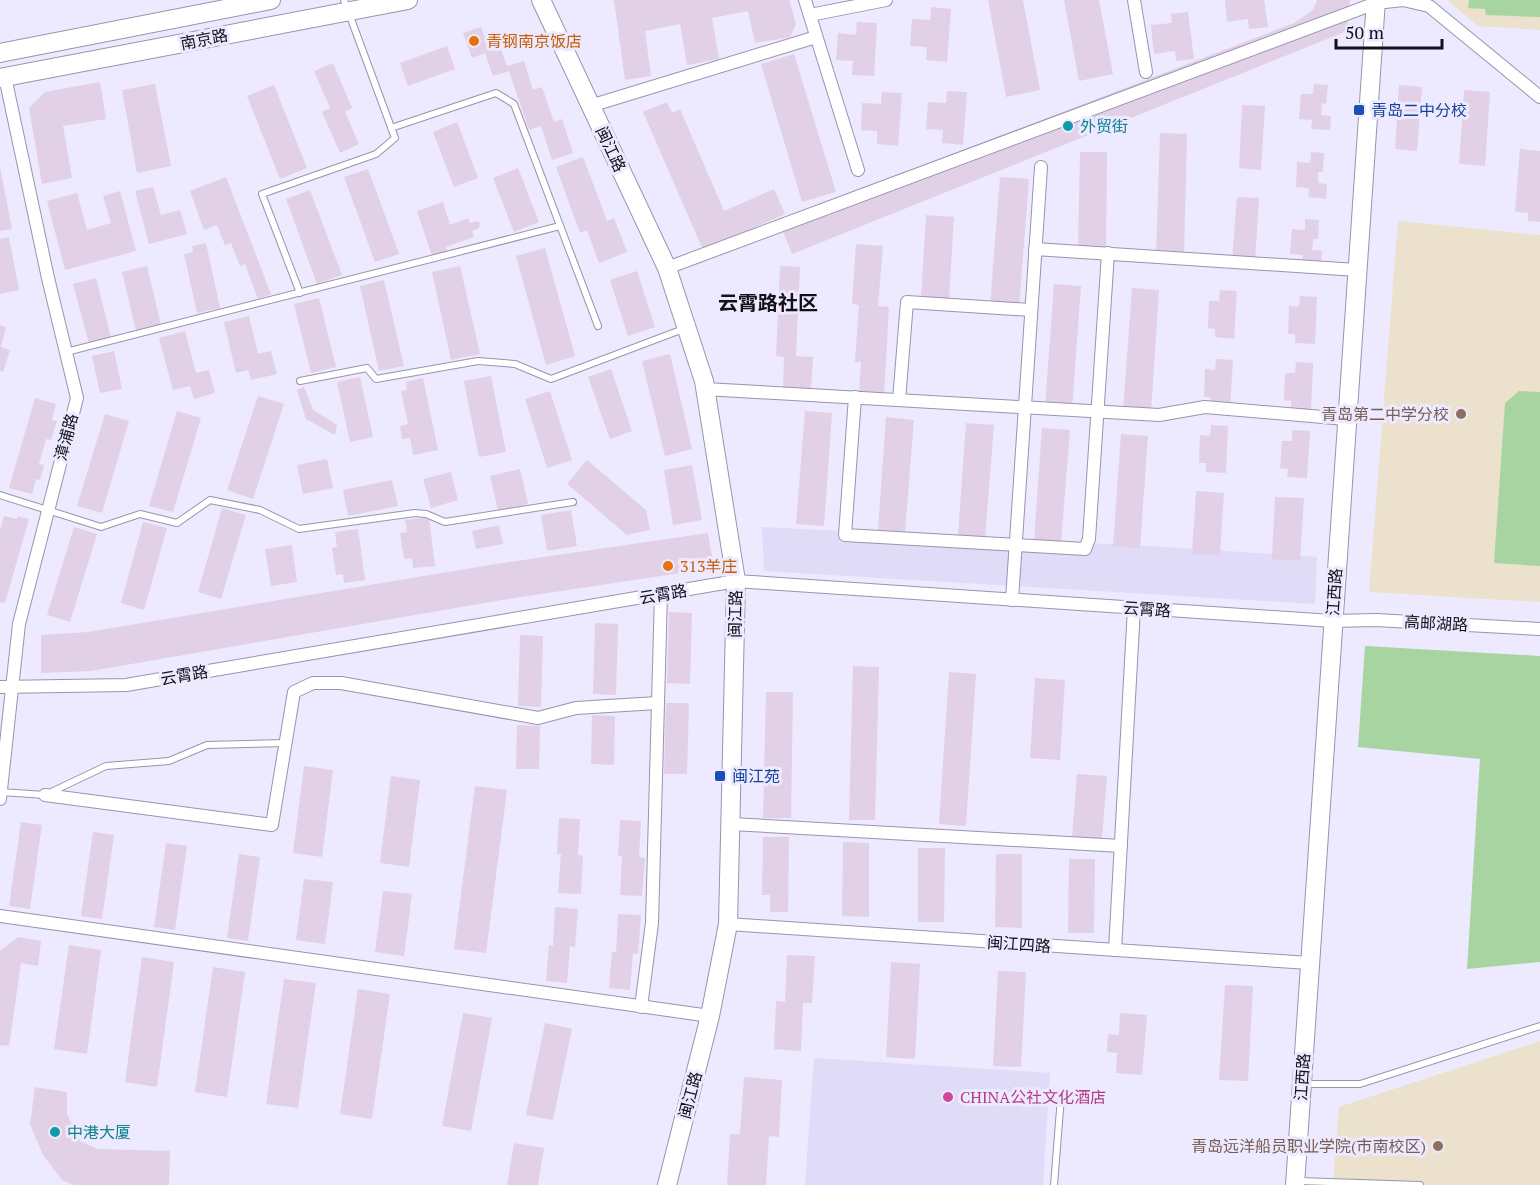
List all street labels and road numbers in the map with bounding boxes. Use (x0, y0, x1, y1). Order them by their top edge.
street label: 南京路 (178, 24, 230, 54)
street label: 闽江路 (591, 123, 631, 175)
street label: 漳浦路 (49, 411, 83, 463)
street label: 江西路 (1321, 567, 1347, 617)
street label: 云霄路 (637, 579, 689, 609)
street label: 闽江路 (724, 590, 746, 638)
street label: 云霄路 (1122, 596, 1172, 622)
street label: 高邮湖路 (1403, 610, 1469, 636)
street label: 云霄路 (158, 660, 210, 690)
street label: 闽江四路 (986, 931, 1052, 957)
street label: 江西路 (1289, 1052, 1315, 1102)
street label: 闽江路 (673, 1069, 707, 1121)

